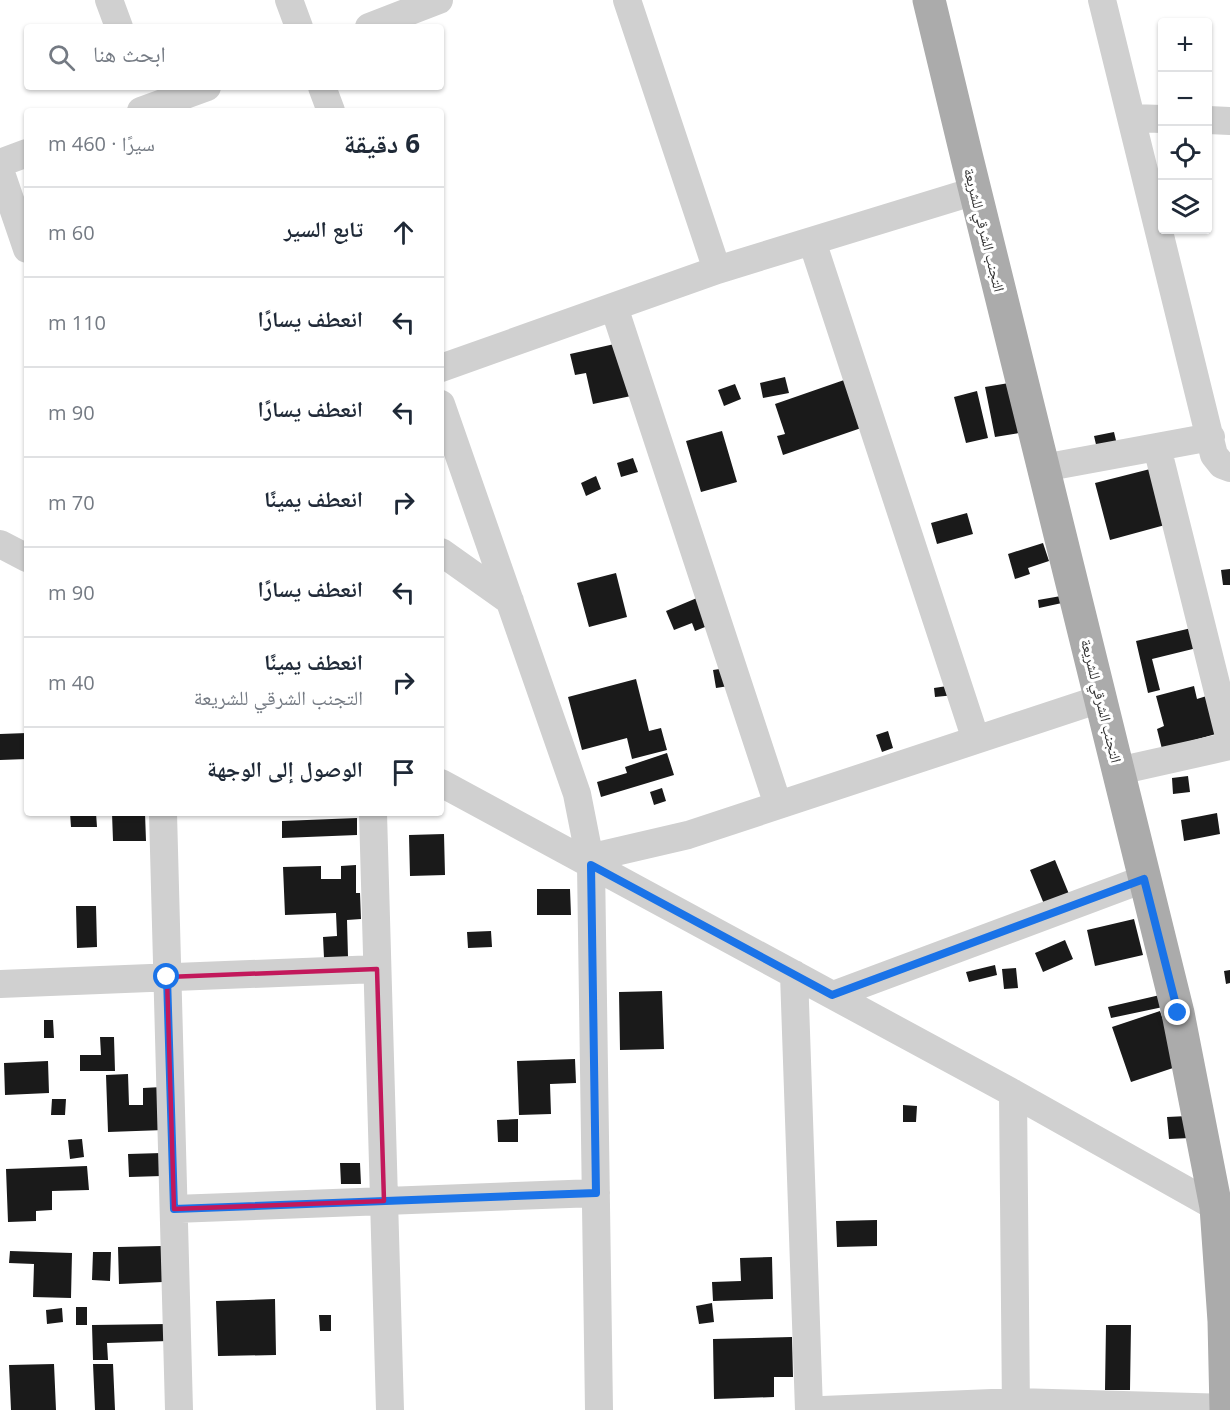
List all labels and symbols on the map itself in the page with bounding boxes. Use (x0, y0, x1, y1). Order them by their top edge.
street label: التجنب الشرقي للشريعة (957, 166, 1010, 294)
street label: التجنب الشرقي للشريعة (1074, 637, 1127, 765)
route start (153, 963, 179, 989)
route end (1164, 999, 1190, 1025)

